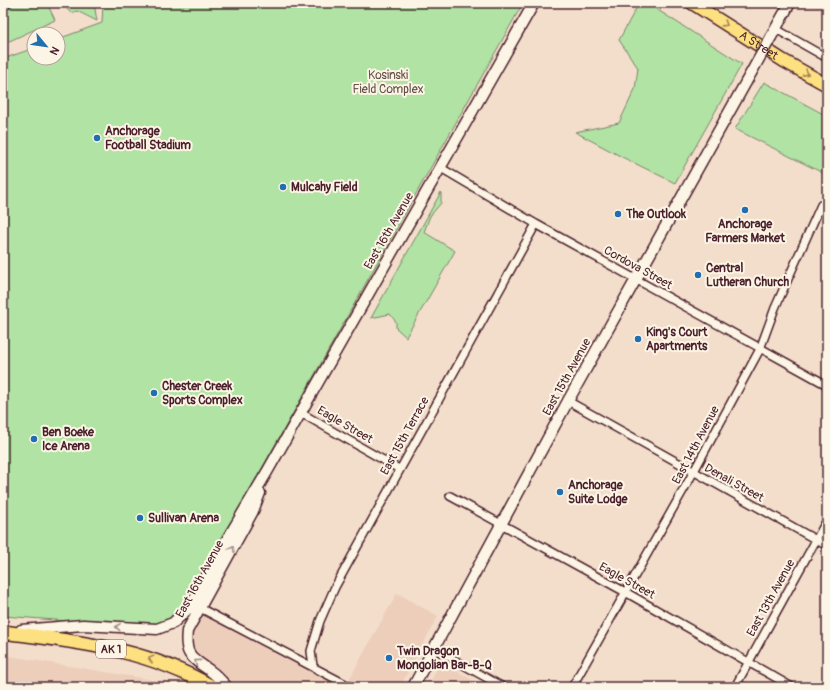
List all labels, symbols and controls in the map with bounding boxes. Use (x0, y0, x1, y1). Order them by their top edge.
one-way arrow (721, 19, 728, 27)
north arrow (26, 26, 66, 66)
street label: A Street (737, 27, 781, 63)
text: N (47, 44, 62, 58)
park label: Kosinski Field Complex (352, 68, 424, 97)
one-way arrow (802, 68, 809, 76)
place label: Anchorage Football Stadium (105, 124, 191, 153)
marker: Anchorage Football Stadium (92, 133, 102, 143)
place label: Mulcahy Field (291, 180, 358, 195)
marker: Mulcahy Field (278, 182, 288, 192)
street label: East 16th Avenue (361, 190, 417, 272)
marker: Anchorage Farmers Market (740, 205, 750, 215)
place label: The Outlook (625, 207, 687, 222)
marker: The Outlook (613, 209, 623, 219)
place label: Anchorage Farmers Market (705, 217, 786, 246)
street label: Cordova Street (601, 243, 675, 293)
place label: Central Lutheran Church (706, 261, 790, 290)
marker: Central Lutheran Church (693, 270, 703, 280)
place label: King's Court Apartments (646, 325, 709, 354)
marker: King's Court Apartments (633, 334, 643, 344)
street label: East 15th Avenue (540, 336, 594, 418)
place label: Chester Creek Sports Complex (162, 379, 243, 408)
marker: Chester Creek Sports Complex (149, 388, 159, 398)
street label: East 15th Terrace (377, 394, 433, 478)
street label: Eagle Street (314, 403, 376, 447)
street label: East 14th Avenue (669, 403, 723, 487)
place label: Ben Boeke Ice Arena (42, 425, 95, 454)
marker: Ben Boeke Ice Arena (29, 434, 39, 444)
street label: Denali Street (702, 461, 767, 506)
place label: Anchorage Suite Lodge (568, 478, 629, 507)
marker: Anchorage Suite Lodge (555, 487, 565, 497)
place label: Sullivan Arena (148, 511, 220, 526)
marker: Sullivan Arena (135, 513, 145, 523)
street label: East 16th Avenue (173, 538, 228, 620)
one-way arrow (227, 546, 235, 553)
street label: East 13th Avenue (744, 557, 798, 639)
street label: Eagle Street (596, 559, 658, 603)
one-way arrow (115, 623, 121, 631)
road number: AK 1 (96, 640, 126, 658)
place label: Twin Dragon Mongolian Bar-B-Q (396, 644, 492, 673)
marker: Twin Dragon Mongolian Bar-B-Q (384, 653, 394, 663)
one-way arrow (148, 655, 155, 664)
one-way arrow (195, 660, 202, 667)

